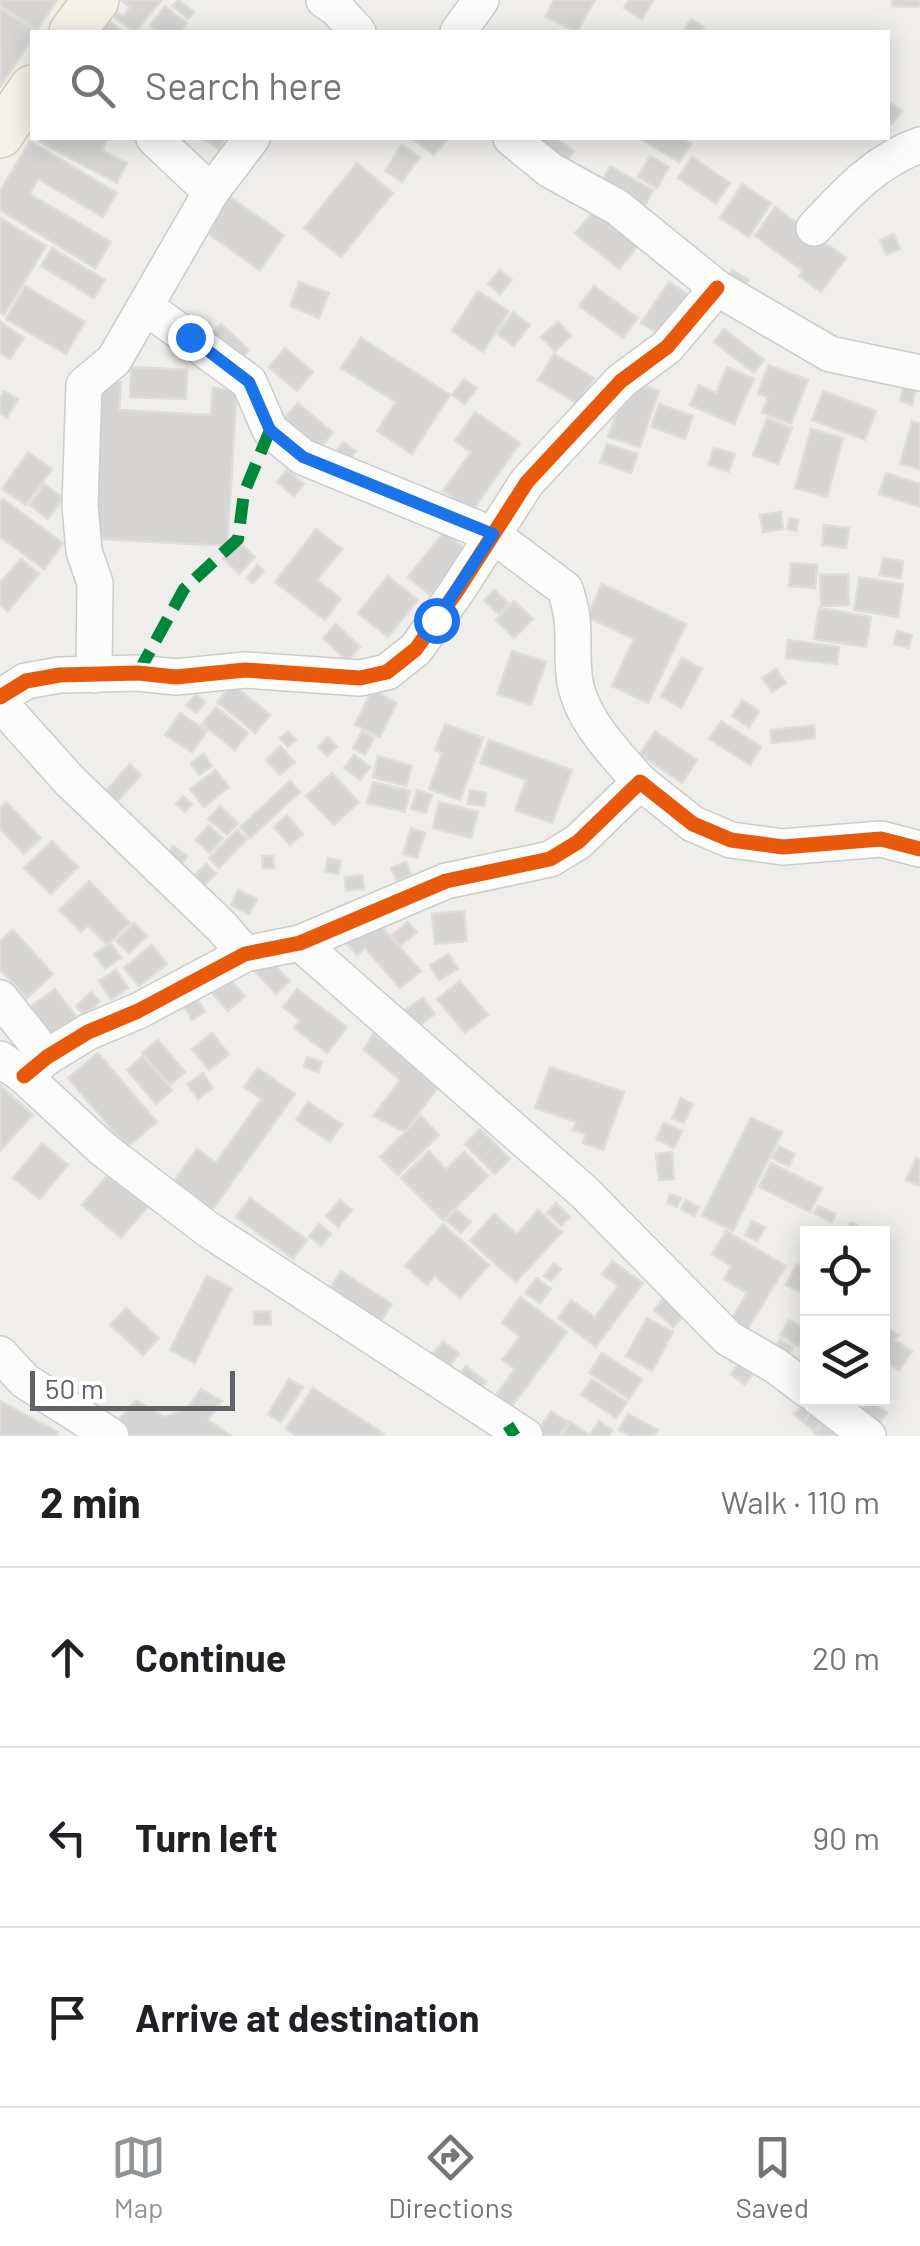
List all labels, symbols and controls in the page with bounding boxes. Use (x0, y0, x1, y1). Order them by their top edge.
search box (30, 30, 890, 140)
icon: search (65, 58, 120, 113)
text: Search here (145, 62, 343, 108)
route end (168, 315, 214, 361)
route start (414, 598, 460, 644)
map controls (800, 1226, 890, 1406)
button: locate (800, 1226, 890, 1316)
button: layers (800, 1316, 890, 1406)
scale bar (30, 1366, 235, 1410)
text: 50 m (45, 1371, 104, 1405)
text: 2 min (40, 1476, 141, 1526)
text: Walk · 110 m (721, 1482, 880, 1520)
icon: ahead (40, 1630, 95, 1685)
text: Continue (135, 1634, 286, 1680)
text: 20 m (812, 1638, 880, 1676)
icon: left (40, 1810, 95, 1865)
text: Turn left (135, 1814, 278, 1860)
text: 90 m (812, 1818, 880, 1856)
icon: arrive (40, 1990, 95, 2045)
text: Arrive at destination (135, 1994, 480, 2040)
tab: Map (111, 2130, 166, 2224)
tab: Directions (388, 2130, 513, 2224)
tab: Saved (735, 2130, 809, 2224)

